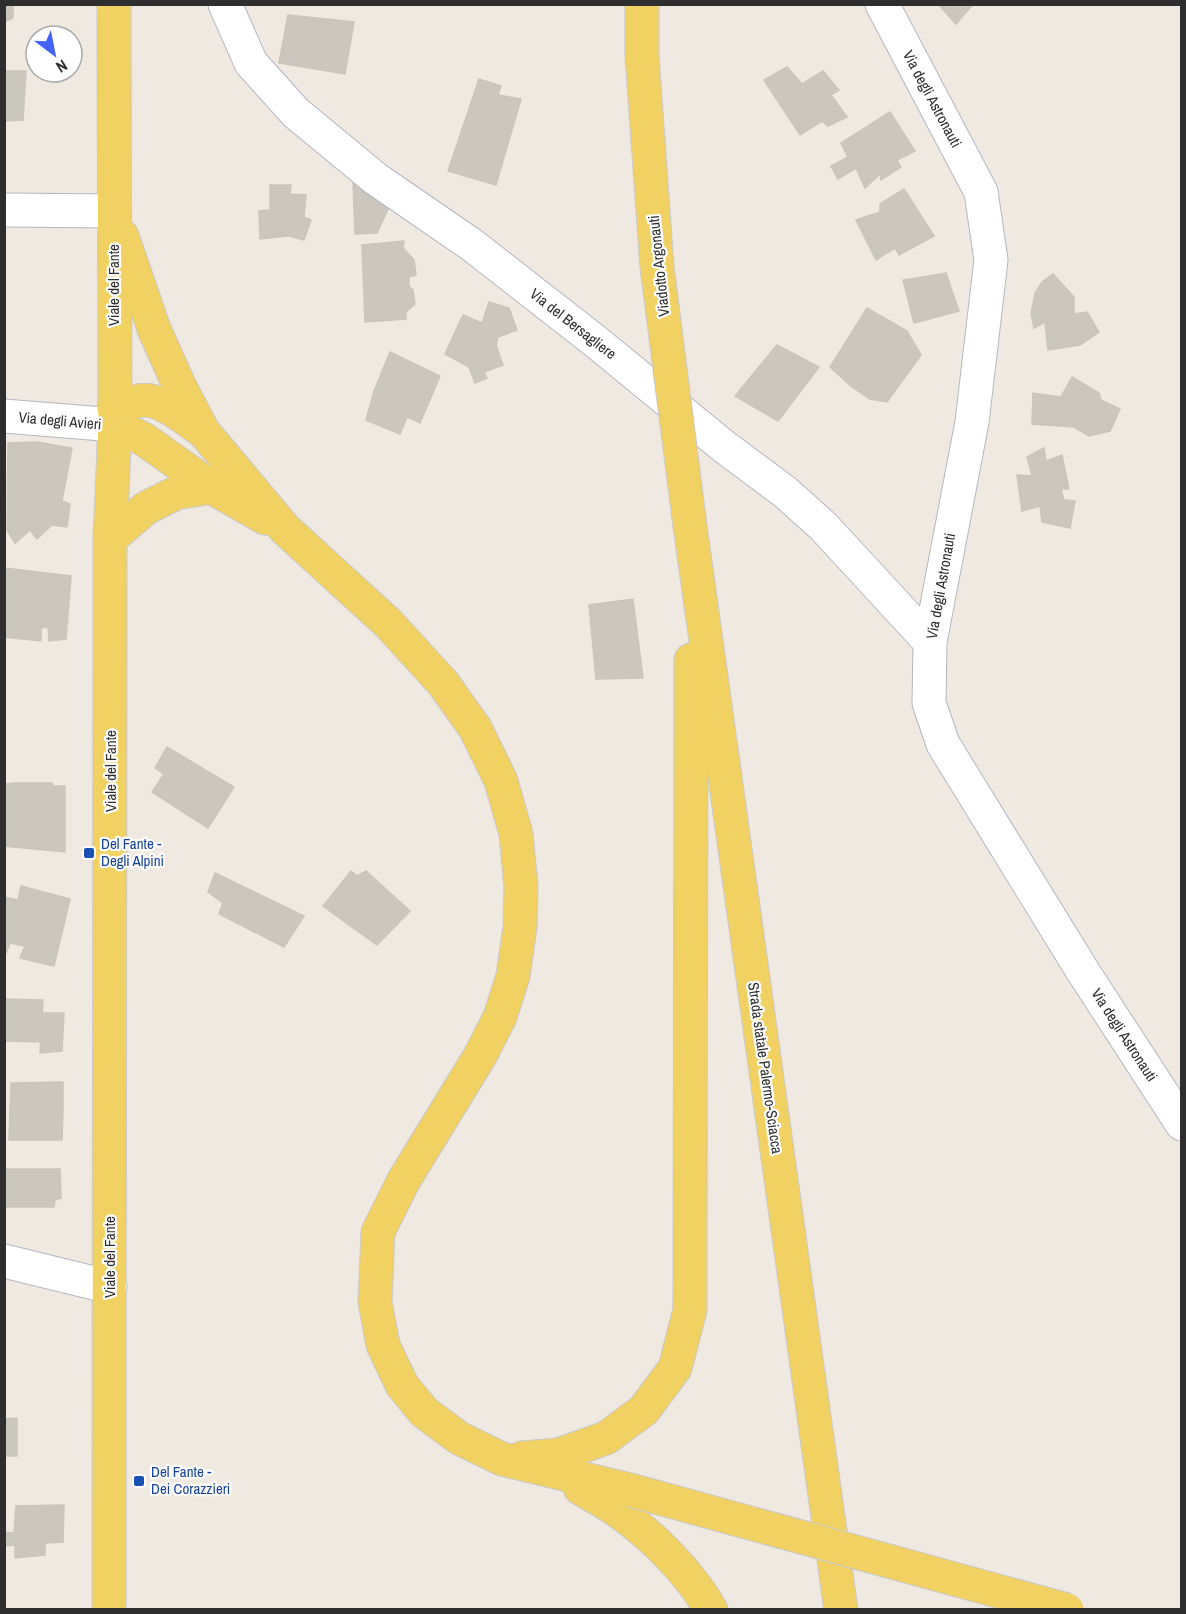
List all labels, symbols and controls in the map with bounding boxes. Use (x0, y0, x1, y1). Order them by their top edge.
north arrow (24, 24, 84, 84)
street label: Via degli Astronauti (898, 47, 967, 151)
text: N (52, 55, 72, 79)
street label: Viadotto Argonauti (643, 214, 674, 318)
street label: Viale del Fante (103, 244, 124, 326)
street label: Via del Bersagliere (526, 283, 621, 364)
street label: Via degli Avieri (18, 406, 102, 435)
street label: Via degli Astronauti (921, 531, 960, 641)
street label: Viale del Fante (100, 730, 121, 812)
place label: Del Fante - Degli Alpini (101, 833, 164, 871)
marker: Del Fante - Degli Alpini (82, 846, 96, 860)
street label: Strada statale Palermo-Sciacca (743, 981, 788, 1155)
street label: Via degli Astronauti (1086, 984, 1162, 1085)
street label: Viale del Fante (99, 1216, 120, 1298)
place label: Del Fante - Dei Corazzieri (151, 1461, 230, 1499)
marker: Del Fante - Dei Corazzieri (132, 1474, 146, 1488)

